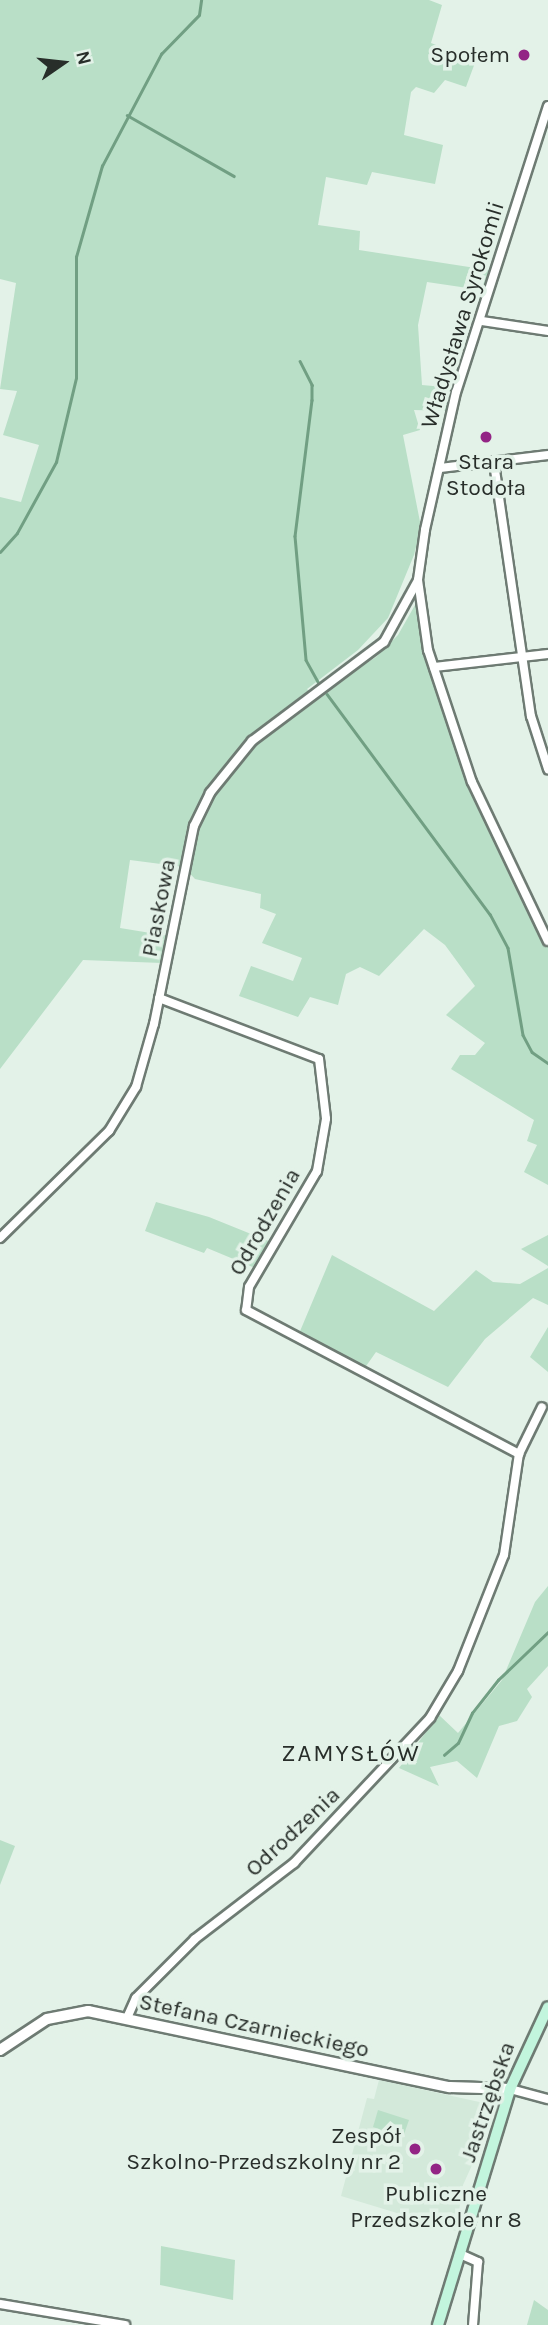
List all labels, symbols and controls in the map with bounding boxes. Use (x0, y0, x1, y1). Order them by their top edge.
north arrow (28, 28, 98, 98)
place label: Społem (430, 41, 510, 69)
marker: Społem (516, 47, 532, 63)
text: N (71, 49, 96, 67)
street label: Władysława Syrokomli (415, 198, 511, 432)
marker: Stara Stodoła (478, 429, 494, 445)
place label: Stara Stodoła (446, 448, 526, 502)
street label: Piaskowa (136, 857, 182, 959)
street label: Odrodzenia (223, 1164, 307, 1280)
district label: ZAMYSŁÓW (282, 1740, 420, 1768)
street label: Odrodzenia (240, 1781, 346, 1883)
street label: Stefana Czarnieckiego (136, 1988, 372, 2064)
street label: Jastrzębska (455, 2038, 521, 2166)
place label: Zespół Szkolno-Przedszkolny nr 2 (126, 2122, 401, 2176)
marker: Zespół Szkolno-Przedszkolny nr 2 (407, 2141, 423, 2157)
marker: Publiczne Przedszkole nr 8 (428, 2161, 444, 2177)
place label: Publiczne Przedszkole nr 8 (350, 2180, 522, 2234)

